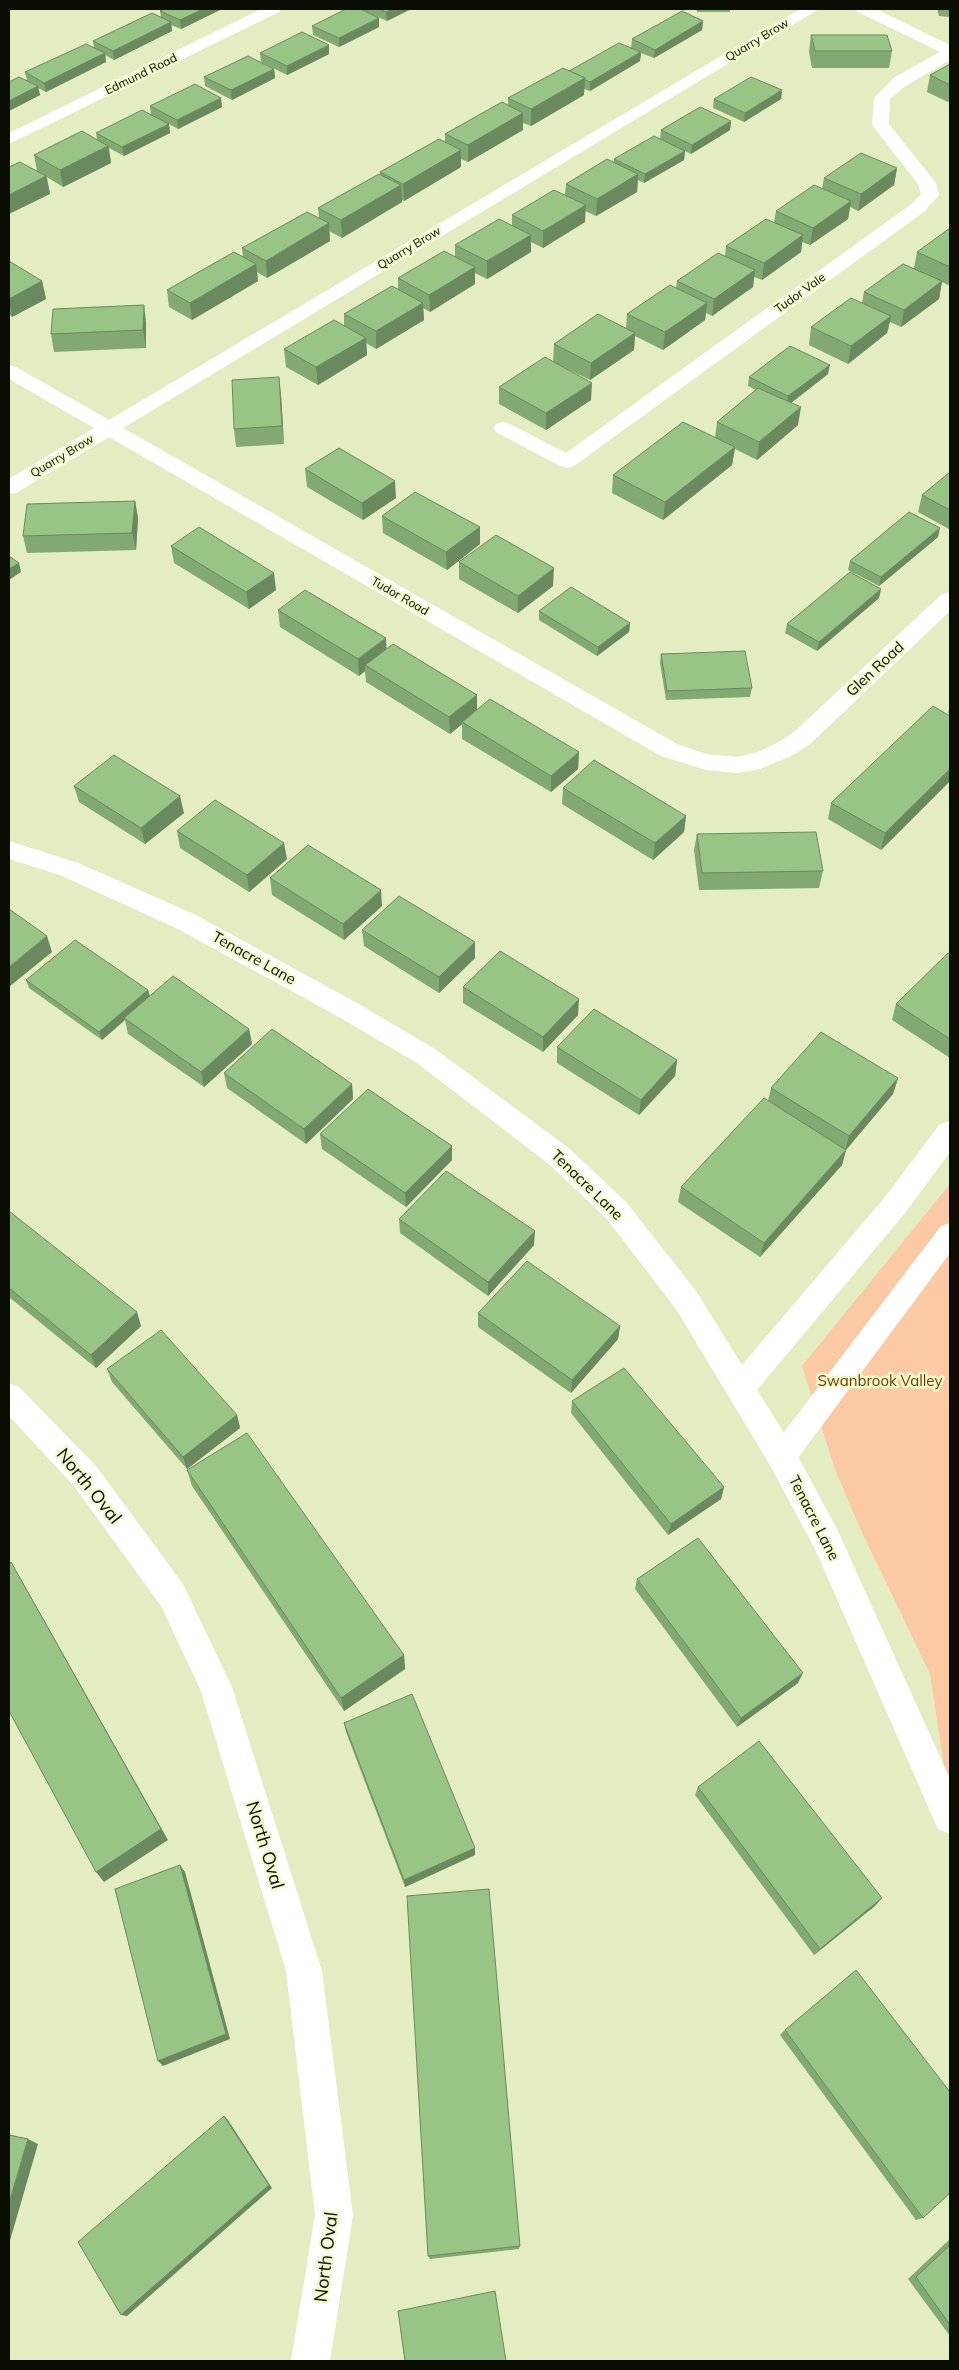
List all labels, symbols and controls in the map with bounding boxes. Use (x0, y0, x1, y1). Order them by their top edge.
street label: Quarry Brow (722, 14, 792, 64)
street label: Edmund Road (102, 50, 179, 97)
street label: Quarry Brow (374, 222, 444, 272)
street label: Tudor Vale (771, 269, 828, 316)
street label: Quarry Brow (27, 430, 97, 480)
street label: Tudor Road (369, 573, 432, 618)
street label: Glen Road (842, 637, 908, 700)
street label: Tenacre Lane (209, 927, 299, 988)
street label: Tenacre Lane (547, 1146, 627, 1224)
park label: Swanbrook Valley (818, 1371, 942, 1390)
street label: North Oval (52, 1443, 127, 1528)
street label: Tenacre Lane (785, 1472, 844, 1563)
street label: North Oval (241, 1798, 290, 1892)
street label: North Oval (309, 2211, 342, 2303)

